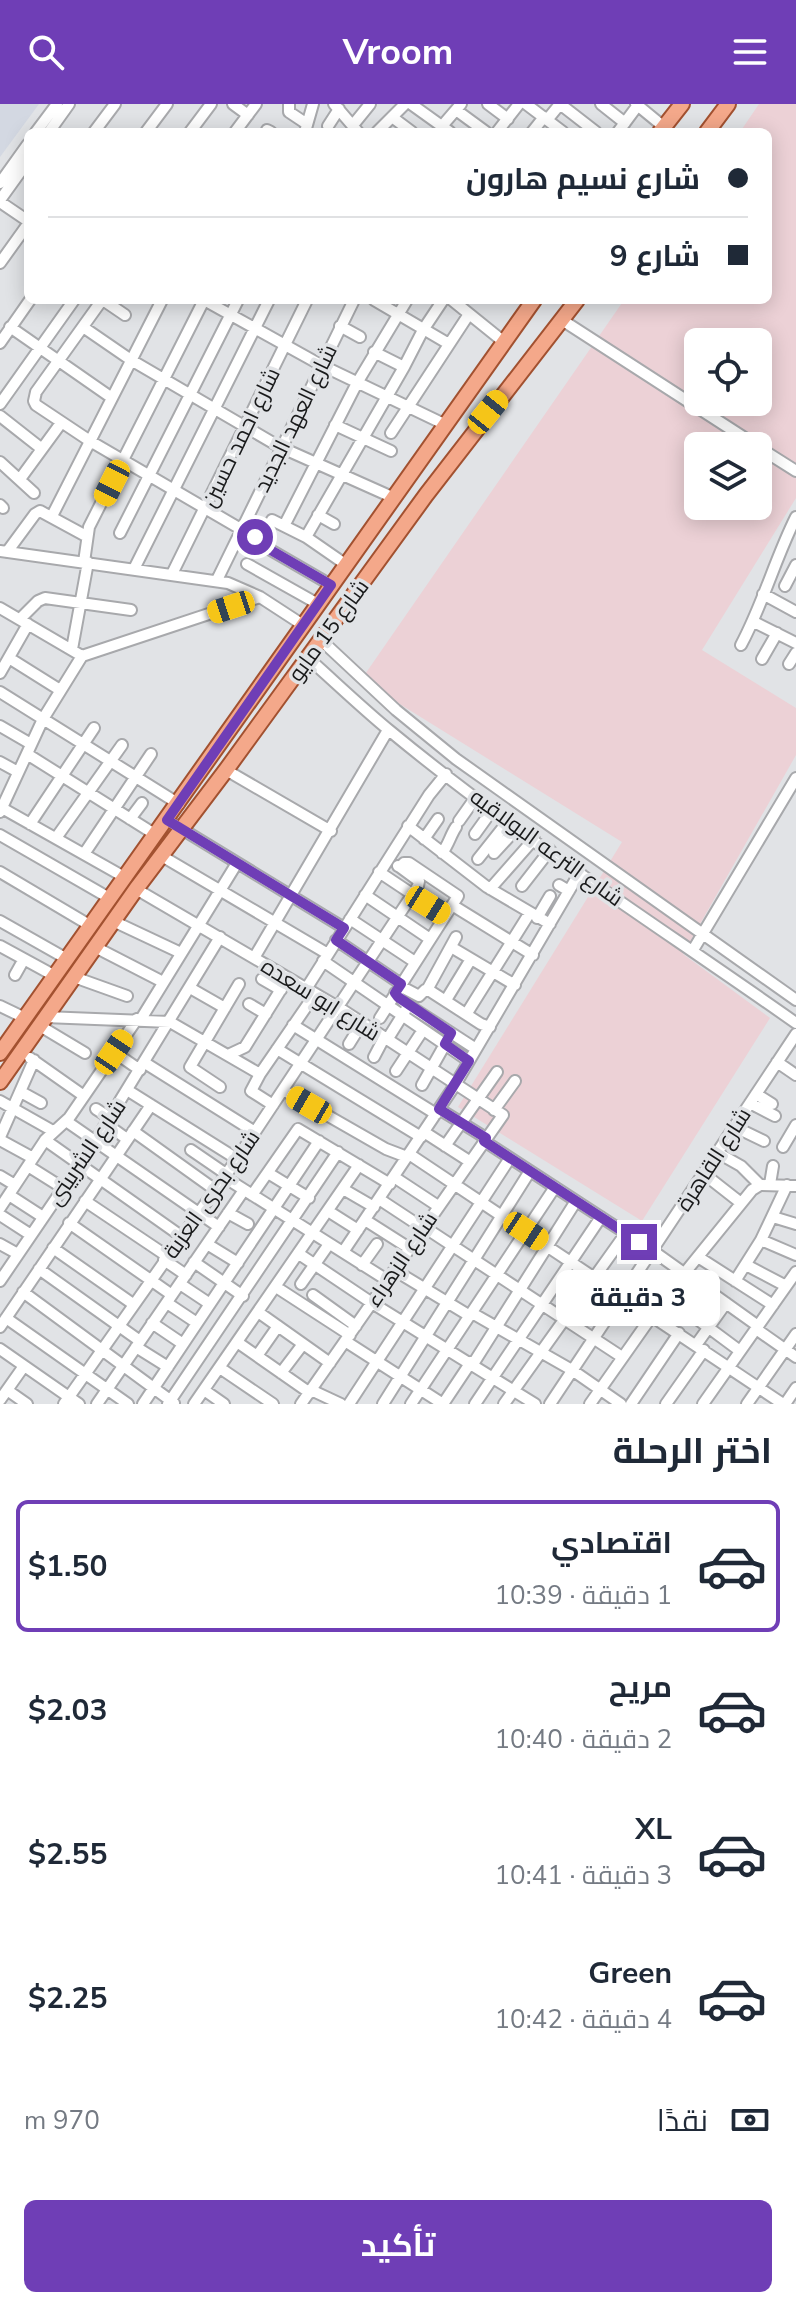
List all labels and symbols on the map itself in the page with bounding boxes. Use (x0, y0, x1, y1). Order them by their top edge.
street label: شارع العهد الجديد (247, 340, 345, 497)
street label: شارع احمد حسين (194, 363, 288, 512)
car (464, 386, 512, 438)
car (90, 456, 134, 510)
route start (237, 519, 273, 555)
street label: شارع 15 مايو (282, 573, 376, 688)
car (204, 588, 258, 626)
street label: شارع الترعه البولاقيه (464, 782, 629, 914)
car (401, 882, 455, 928)
street label: شارع ابو سعده (255, 951, 386, 1048)
car (91, 1025, 137, 1079)
car (282, 1083, 336, 1127)
street label: شارع الشربينى (40, 1094, 133, 1212)
street label: شارع القاهرة (669, 1102, 758, 1217)
street label: شارع بحرى العزبة (156, 1124, 267, 1265)
street label: شارع الزهراء (359, 1206, 445, 1313)
car (499, 1208, 553, 1254)
route end (621, 1224, 657, 1260)
callout: 3 دقيقة (557, 1270, 721, 1326)

